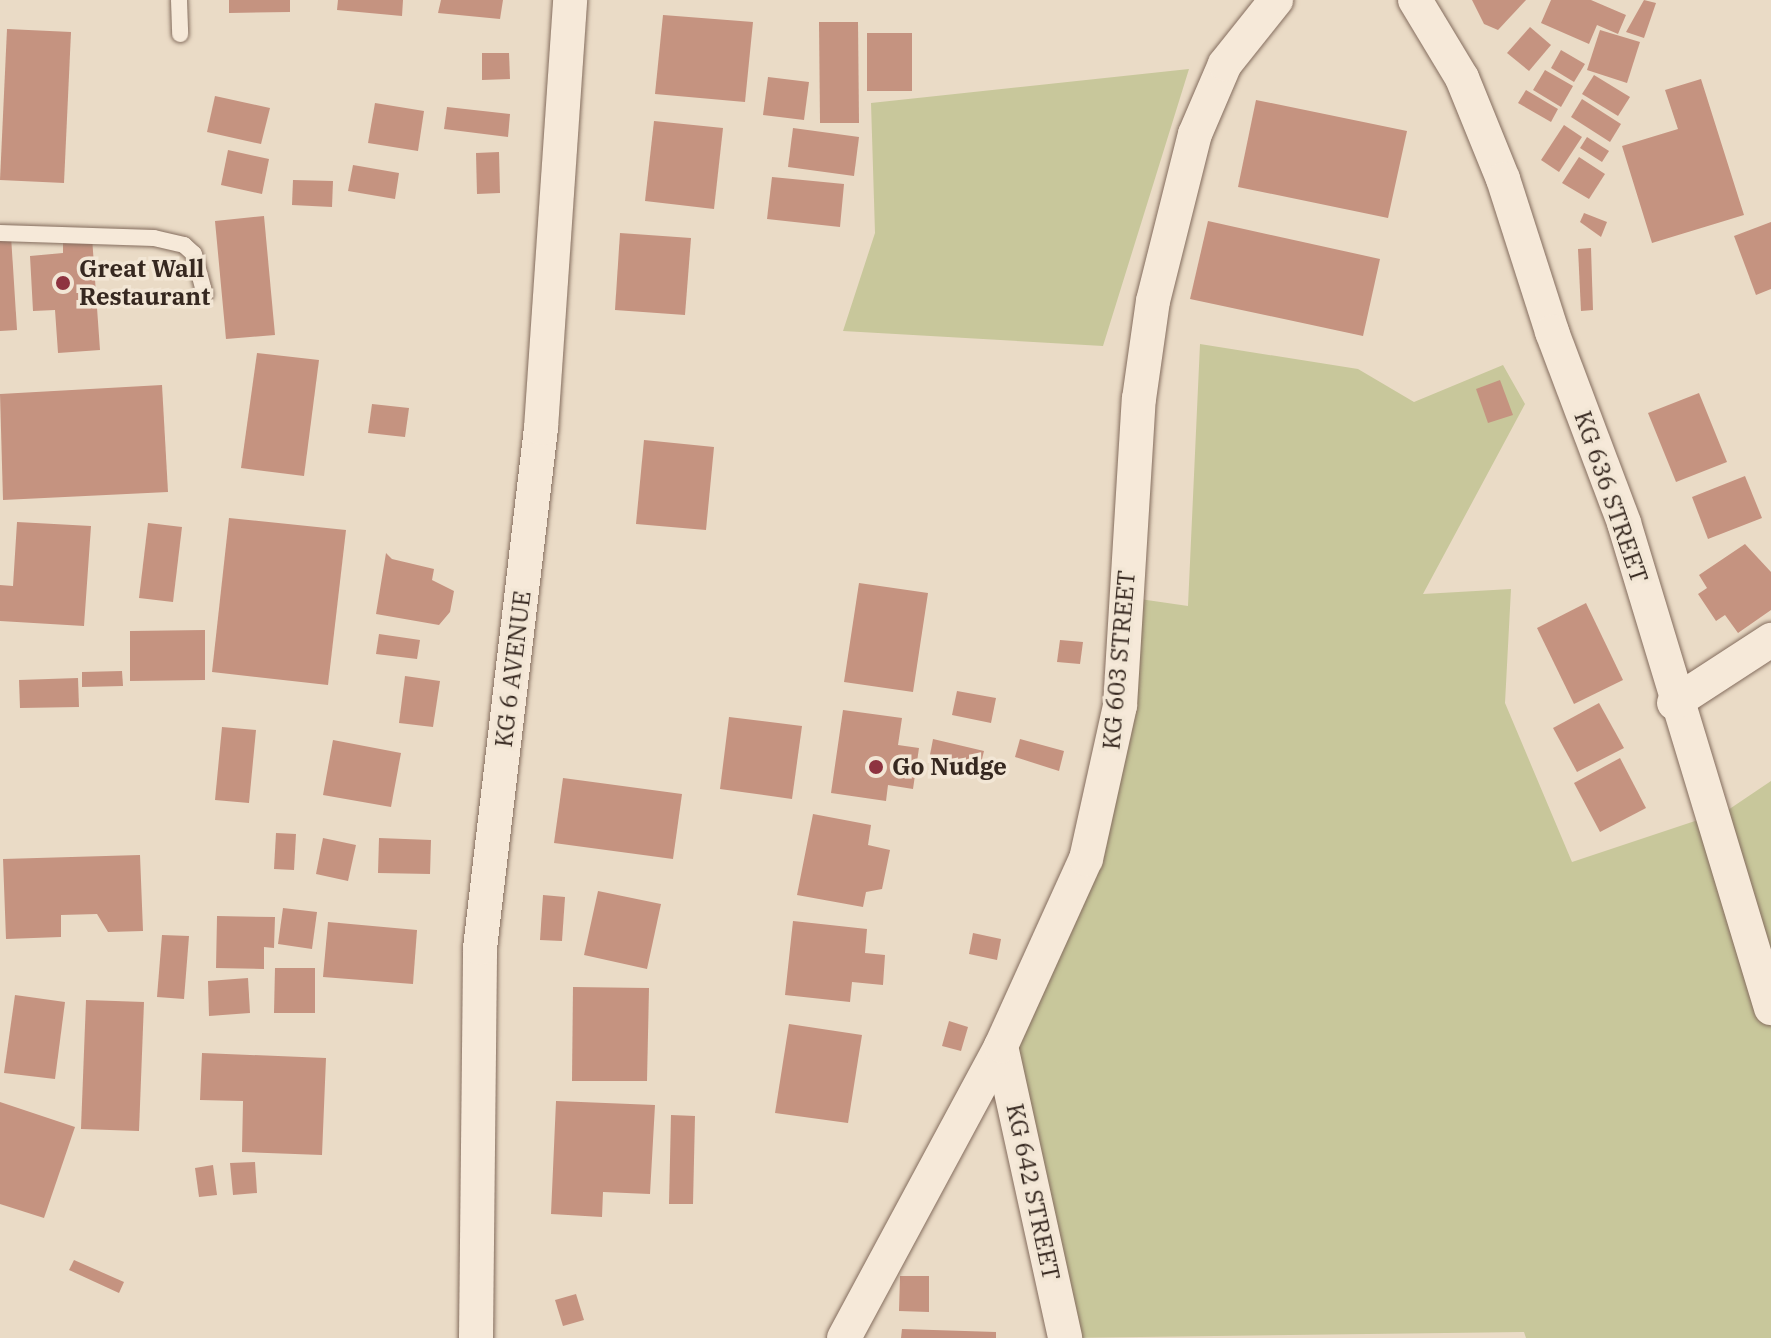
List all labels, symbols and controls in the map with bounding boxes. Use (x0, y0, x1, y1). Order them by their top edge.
place label: Great Wall Restaurant (79, 255, 210, 311)
marker: Great Wall Restaurant (54, 274, 72, 292)
street label: KG 636 STREET (1568, 407, 1654, 587)
street label: KG 603 STREET (1097, 569, 1141, 751)
street label: KG 6 AVENUE (489, 589, 537, 749)
place label: Go Nudge (892, 753, 1007, 781)
marker: Go Nudge (867, 758, 885, 776)
street label: KG 642 STREET (1000, 1101, 1066, 1283)

